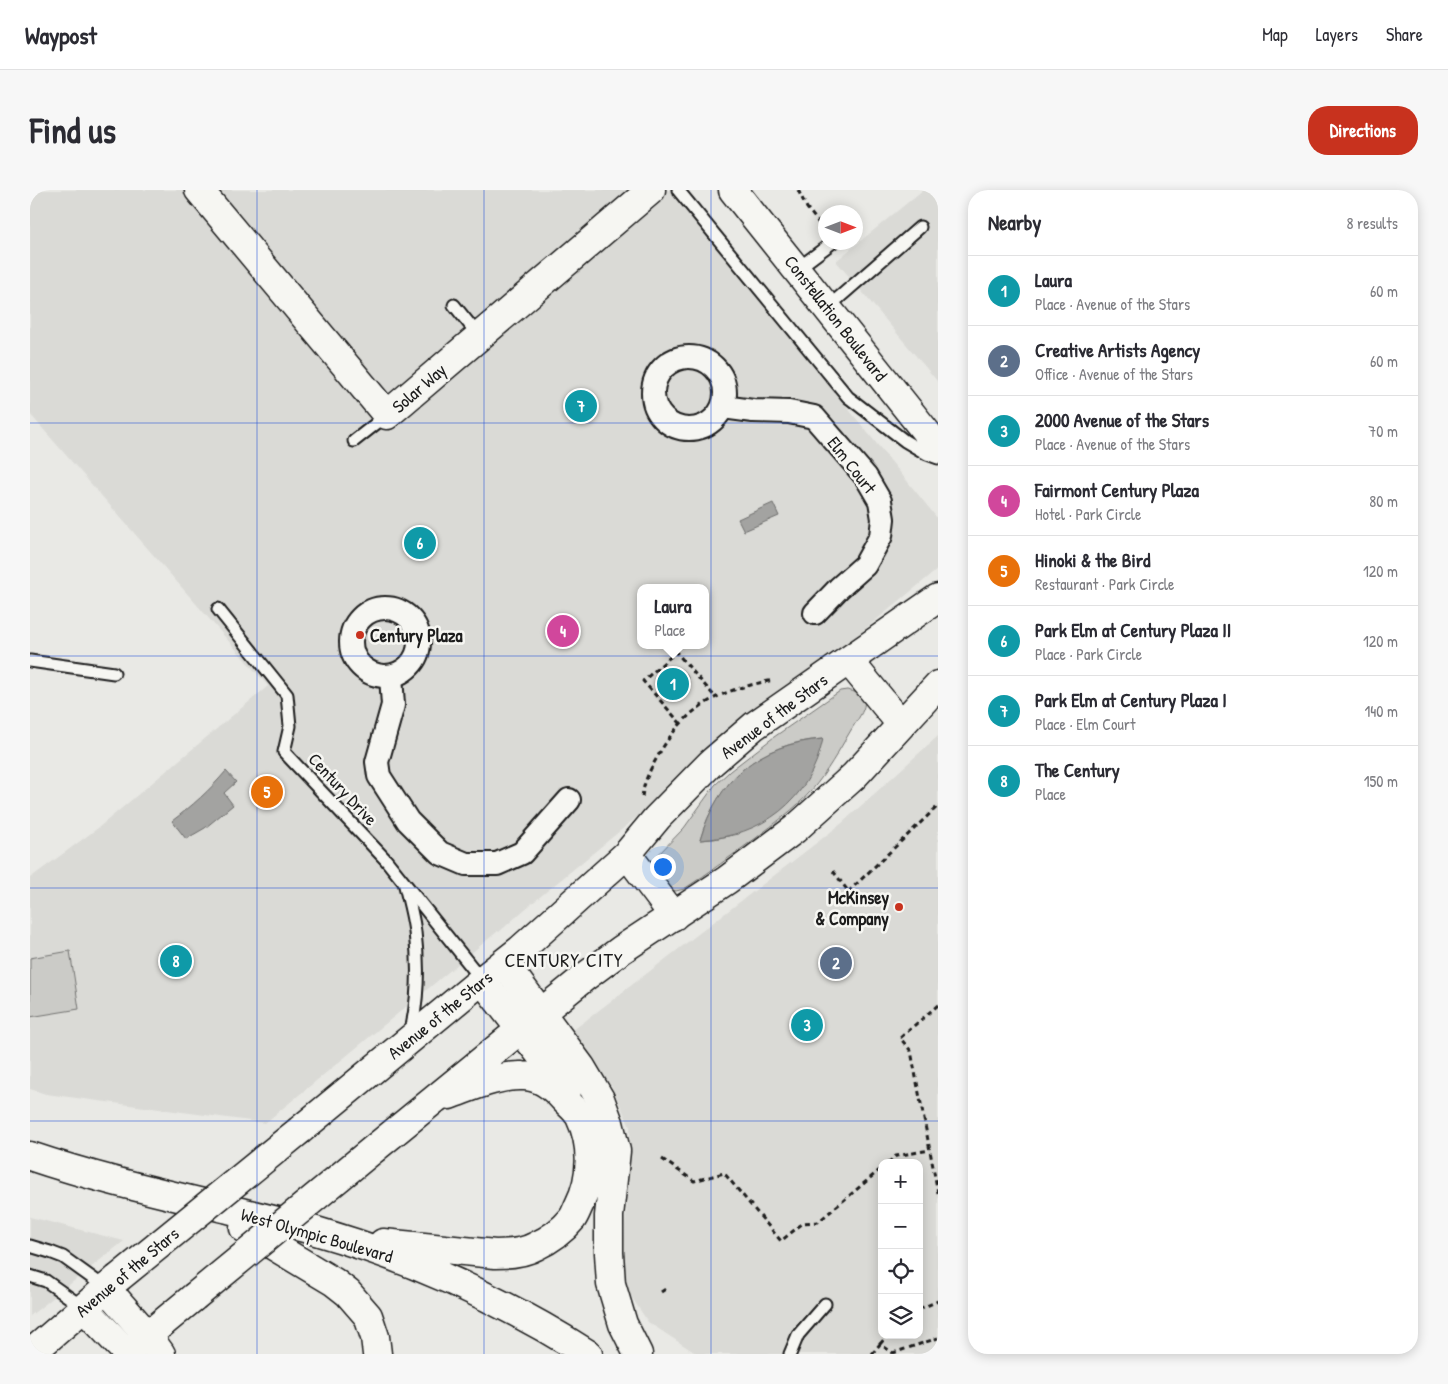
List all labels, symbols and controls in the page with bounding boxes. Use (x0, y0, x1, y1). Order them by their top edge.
text: Waypost (25, 19, 97, 51)
text: Map (1262, 22, 1288, 47)
text: Layers (1316, 22, 1358, 47)
text: Share (1386, 22, 1423, 47)
button: Directions (1308, 106, 1418, 155)
text: Find us (30, 107, 116, 154)
north arrow (818, 205, 863, 250)
text: Nearby (988, 208, 1041, 237)
text: 8 results (1346, 212, 1398, 234)
street label: Constellation Boulevard (779, 250, 893, 386)
text: Laura (1035, 267, 1072, 293)
text: 1 (1001, 280, 1007, 302)
text: 60 m (1370, 280, 1398, 302)
text: Place · Avenue of the Stars (1035, 293, 1190, 315)
text: Creative Artists Agency (1035, 337, 1200, 363)
text: 2 (1000, 350, 1008, 372)
text: 60 m (1370, 350, 1398, 372)
street label: Solar Way (387, 357, 452, 418)
text: Office · Avenue of the Stars (1035, 363, 1193, 385)
pin: 7 (565, 387, 597, 425)
text: 2000 Avenue of the Stars (1035, 407, 1209, 433)
text: 3 (1000, 420, 1008, 442)
text: 70 m (1368, 420, 1398, 442)
street label: Elm Court (822, 431, 883, 500)
text: Place · Avenue of the Stars (1035, 433, 1190, 455)
text: Fairmont Century Plaza (1035, 477, 1199, 503)
text: 4 (1001, 490, 1007, 512)
text: 80 m (1369, 490, 1398, 512)
text: Hotel · Park Circle (1035, 503, 1141, 525)
pin: 6 (404, 524, 436, 562)
text: Hinoki & the Bird (1035, 547, 1150, 573)
text: 5 (1001, 560, 1007, 582)
text: 120 m (1363, 560, 1398, 582)
text: Restaurant · Park Circle (1035, 573, 1175, 595)
popup (637, 584, 709, 649)
text: Laura (655, 593, 691, 619)
pin: 4 (547, 612, 579, 650)
text: Park Elm at Century Plaza II (1035, 617, 1231, 643)
text: Place (655, 619, 685, 641)
place label: Century Plaza (370, 623, 463, 649)
marker: Century Plaza (354, 629, 366, 641)
text: 6 (1001, 630, 1007, 652)
text: 120 m (1363, 630, 1398, 652)
text: Place · Park Circle (1035, 643, 1142, 665)
pin: 1 (657, 665, 689, 703)
street label: Avenue of the Stars (715, 667, 833, 765)
text: Park Elm at Century Plaza I (1035, 687, 1227, 713)
text: 7 (1000, 700, 1008, 722)
text: 140 m (1364, 700, 1398, 722)
text: Place · Elm Court (1035, 713, 1136, 735)
street label: Century Drive (303, 747, 383, 831)
text: The Century (1035, 757, 1120, 783)
text: 8 (1001, 770, 1007, 792)
text: 150 m (1364, 770, 1398, 792)
pin: 5 (251, 773, 283, 811)
text: Place (1035, 783, 1066, 805)
your location (650, 854, 676, 880)
place label: McKinsey & Company (815, 885, 889, 932)
marker: McKinsey & Company (893, 901, 905, 913)
pin: 8 (160, 942, 192, 980)
pin: 2 (820, 944, 852, 982)
district label: CENTURY CITY (504, 946, 624, 973)
street label: Avenue of the Stars (382, 965, 498, 1065)
pin: 3 (791, 1006, 823, 1044)
map controls (878, 1159, 923, 1339)
button: + (878, 1159, 923, 1204)
street label: West Olympic Boulevard (238, 1201, 396, 1269)
button: − (878, 1204, 923, 1249)
street label: Avenue of the Stars (70, 1221, 184, 1323)
button: locate (878, 1249, 923, 1294)
button: layers (878, 1294, 923, 1339)

